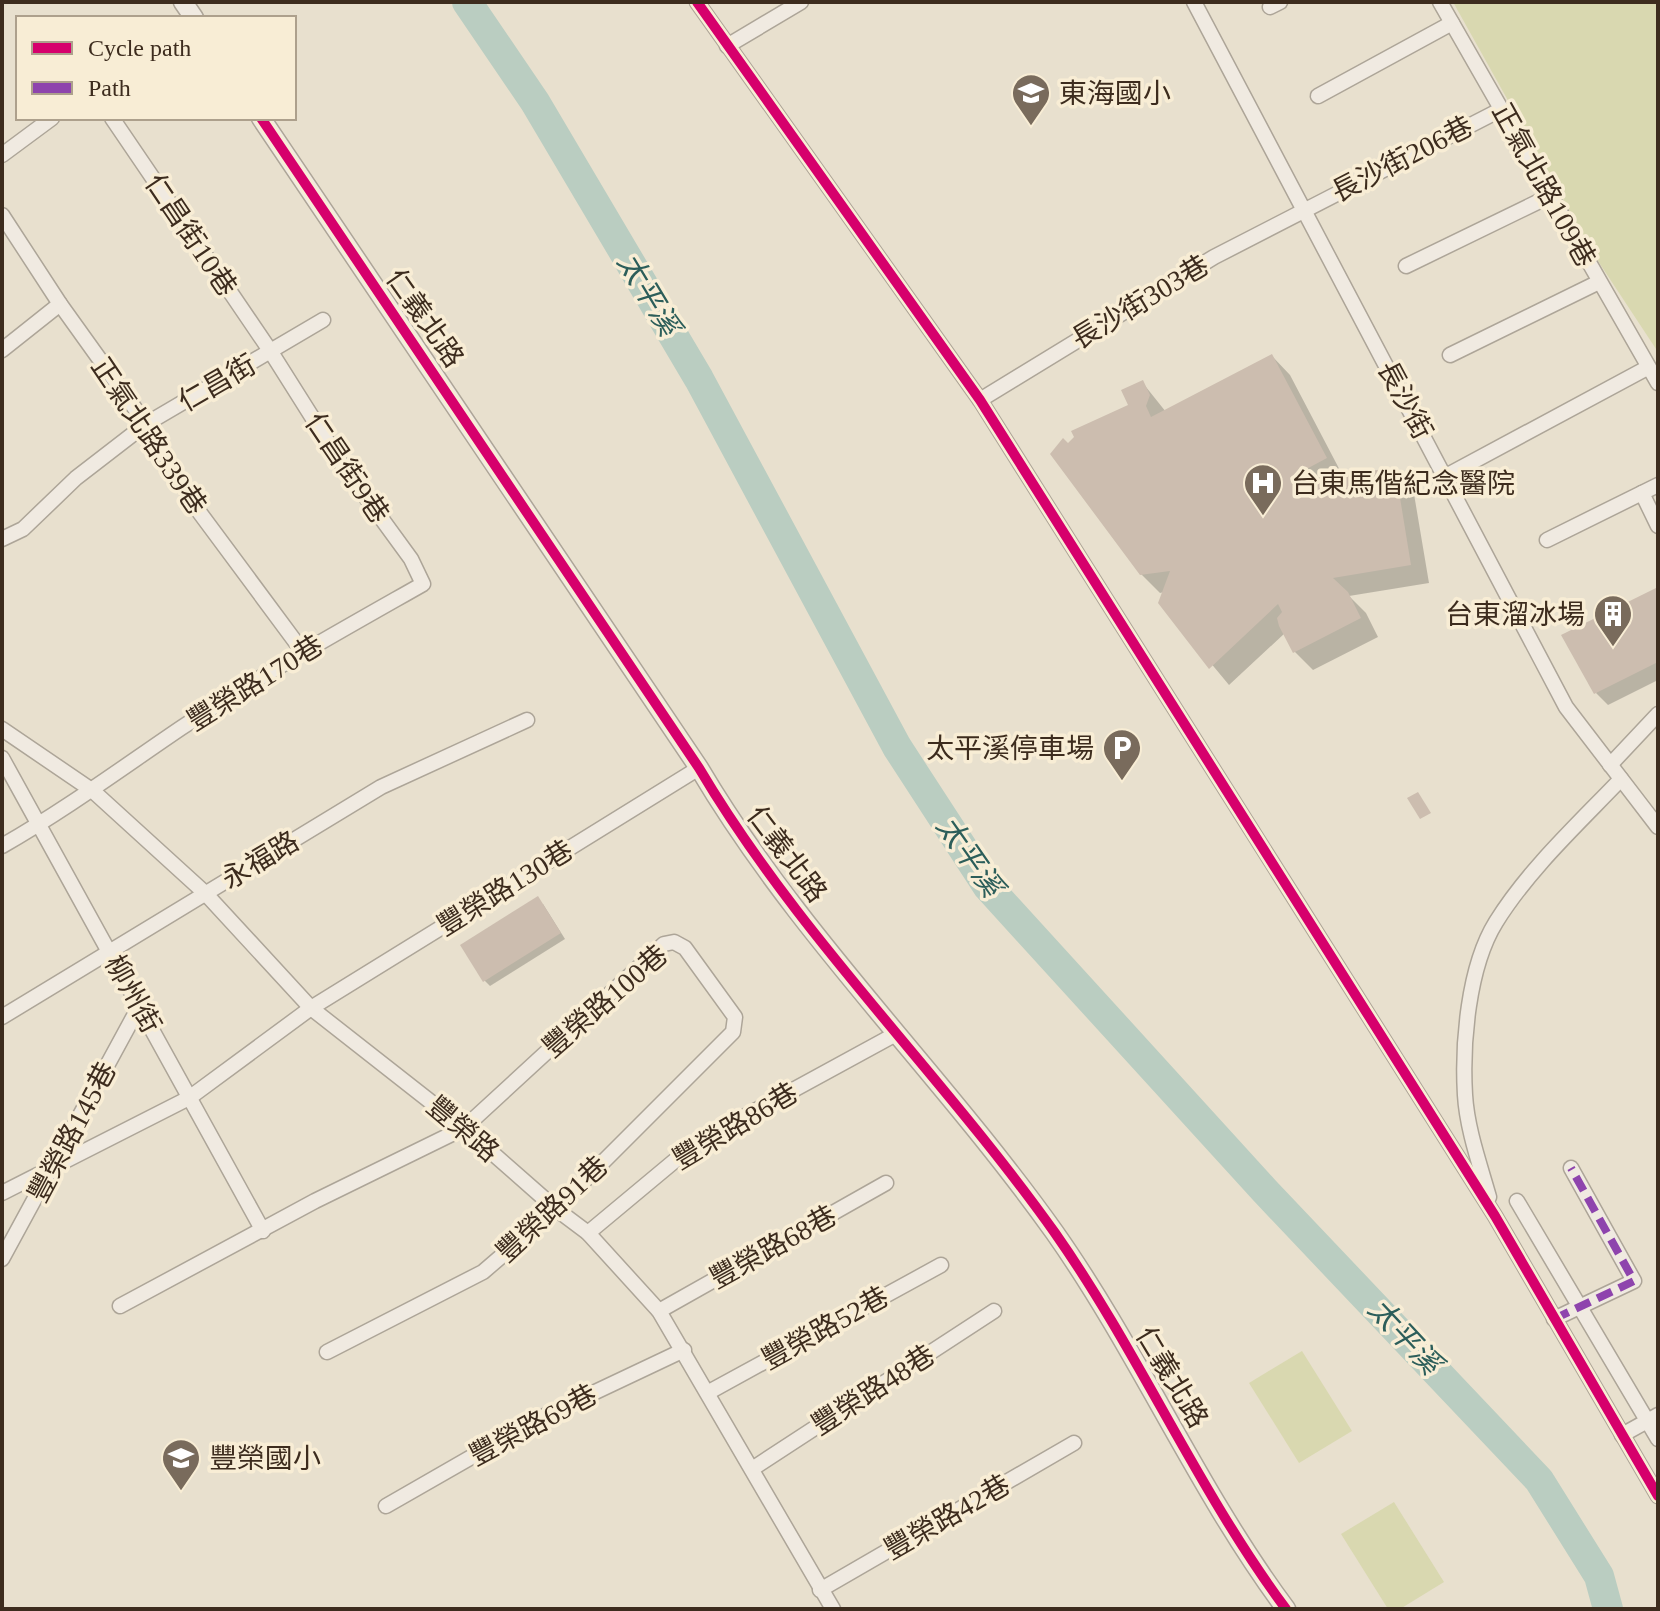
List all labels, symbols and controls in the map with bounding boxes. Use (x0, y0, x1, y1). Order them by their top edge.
legend (16, 16, 296, 120)
text: Cycle path (88, 35, 191, 61)
school or university icon: 東海國小 (1010, 72, 1052, 127)
text: Path (88, 75, 131, 101)
place label: 東海國小 (1059, 78, 1171, 109)
street label: 正氣北路109巷 (1486, 98, 1602, 272)
street label: 長沙街206巷 (1326, 110, 1478, 208)
street label: 仁昌街10巷 (139, 168, 243, 302)
water label: 太平溪 (612, 247, 688, 344)
street label: 長沙街303巷 (1066, 249, 1214, 355)
street label: 仁義北路 (380, 263, 470, 373)
street label: 仁昌街 (173, 349, 261, 417)
street label: 正氣北路339巷 (85, 352, 213, 520)
street label: 長沙街 (1372, 356, 1438, 444)
street label: 仁昌街9巷 (299, 407, 395, 529)
hospital icon: 台東馬偕紀念醫院 (1242, 462, 1284, 517)
place label: 台東馬偕紀念醫院 (1291, 468, 1515, 499)
building icon: 台東溜冰場 (1592, 593, 1634, 648)
place label: 台東溜冰場 (1445, 599, 1585, 630)
street label: 豐榮路170巷 (181, 629, 329, 737)
parking icon: 太平溪停車場 (1101, 727, 1143, 782)
place label: 太平溪停車場 (926, 733, 1094, 764)
street label: 仁義北路 (741, 800, 833, 908)
water label: 太平溪 (931, 810, 1012, 906)
street label: 永福路 (216, 825, 304, 895)
street label: 豐榮路130巷 (431, 834, 579, 942)
street label: 豐榮路100巷 (537, 939, 673, 1063)
street label: 柳州街 (99, 950, 167, 1038)
street label: 豐榮路145巷 (22, 1057, 122, 1207)
street label: 豐榮路86巷 (667, 1077, 803, 1175)
street label: 豐榮路 (421, 1090, 505, 1168)
street label: 豐榮路91巷 (490, 1150, 614, 1268)
street label: 豐榮路68巷 (704, 1200, 842, 1294)
street label: 豐榮路52巷 (756, 1281, 894, 1375)
water label: 太平溪 (1362, 1292, 1450, 1383)
street label: 仁義北路 (1130, 1321, 1214, 1433)
street label: 豐榮路48巷 (806, 1339, 940, 1441)
street label: 豐榮路69巷 (464, 1378, 602, 1472)
school or university icon: 豐榮國小 (160, 1437, 202, 1492)
place label: 豐榮國小 (209, 1443, 321, 1474)
street label: 豐榮路42巷 (879, 1469, 1015, 1565)

